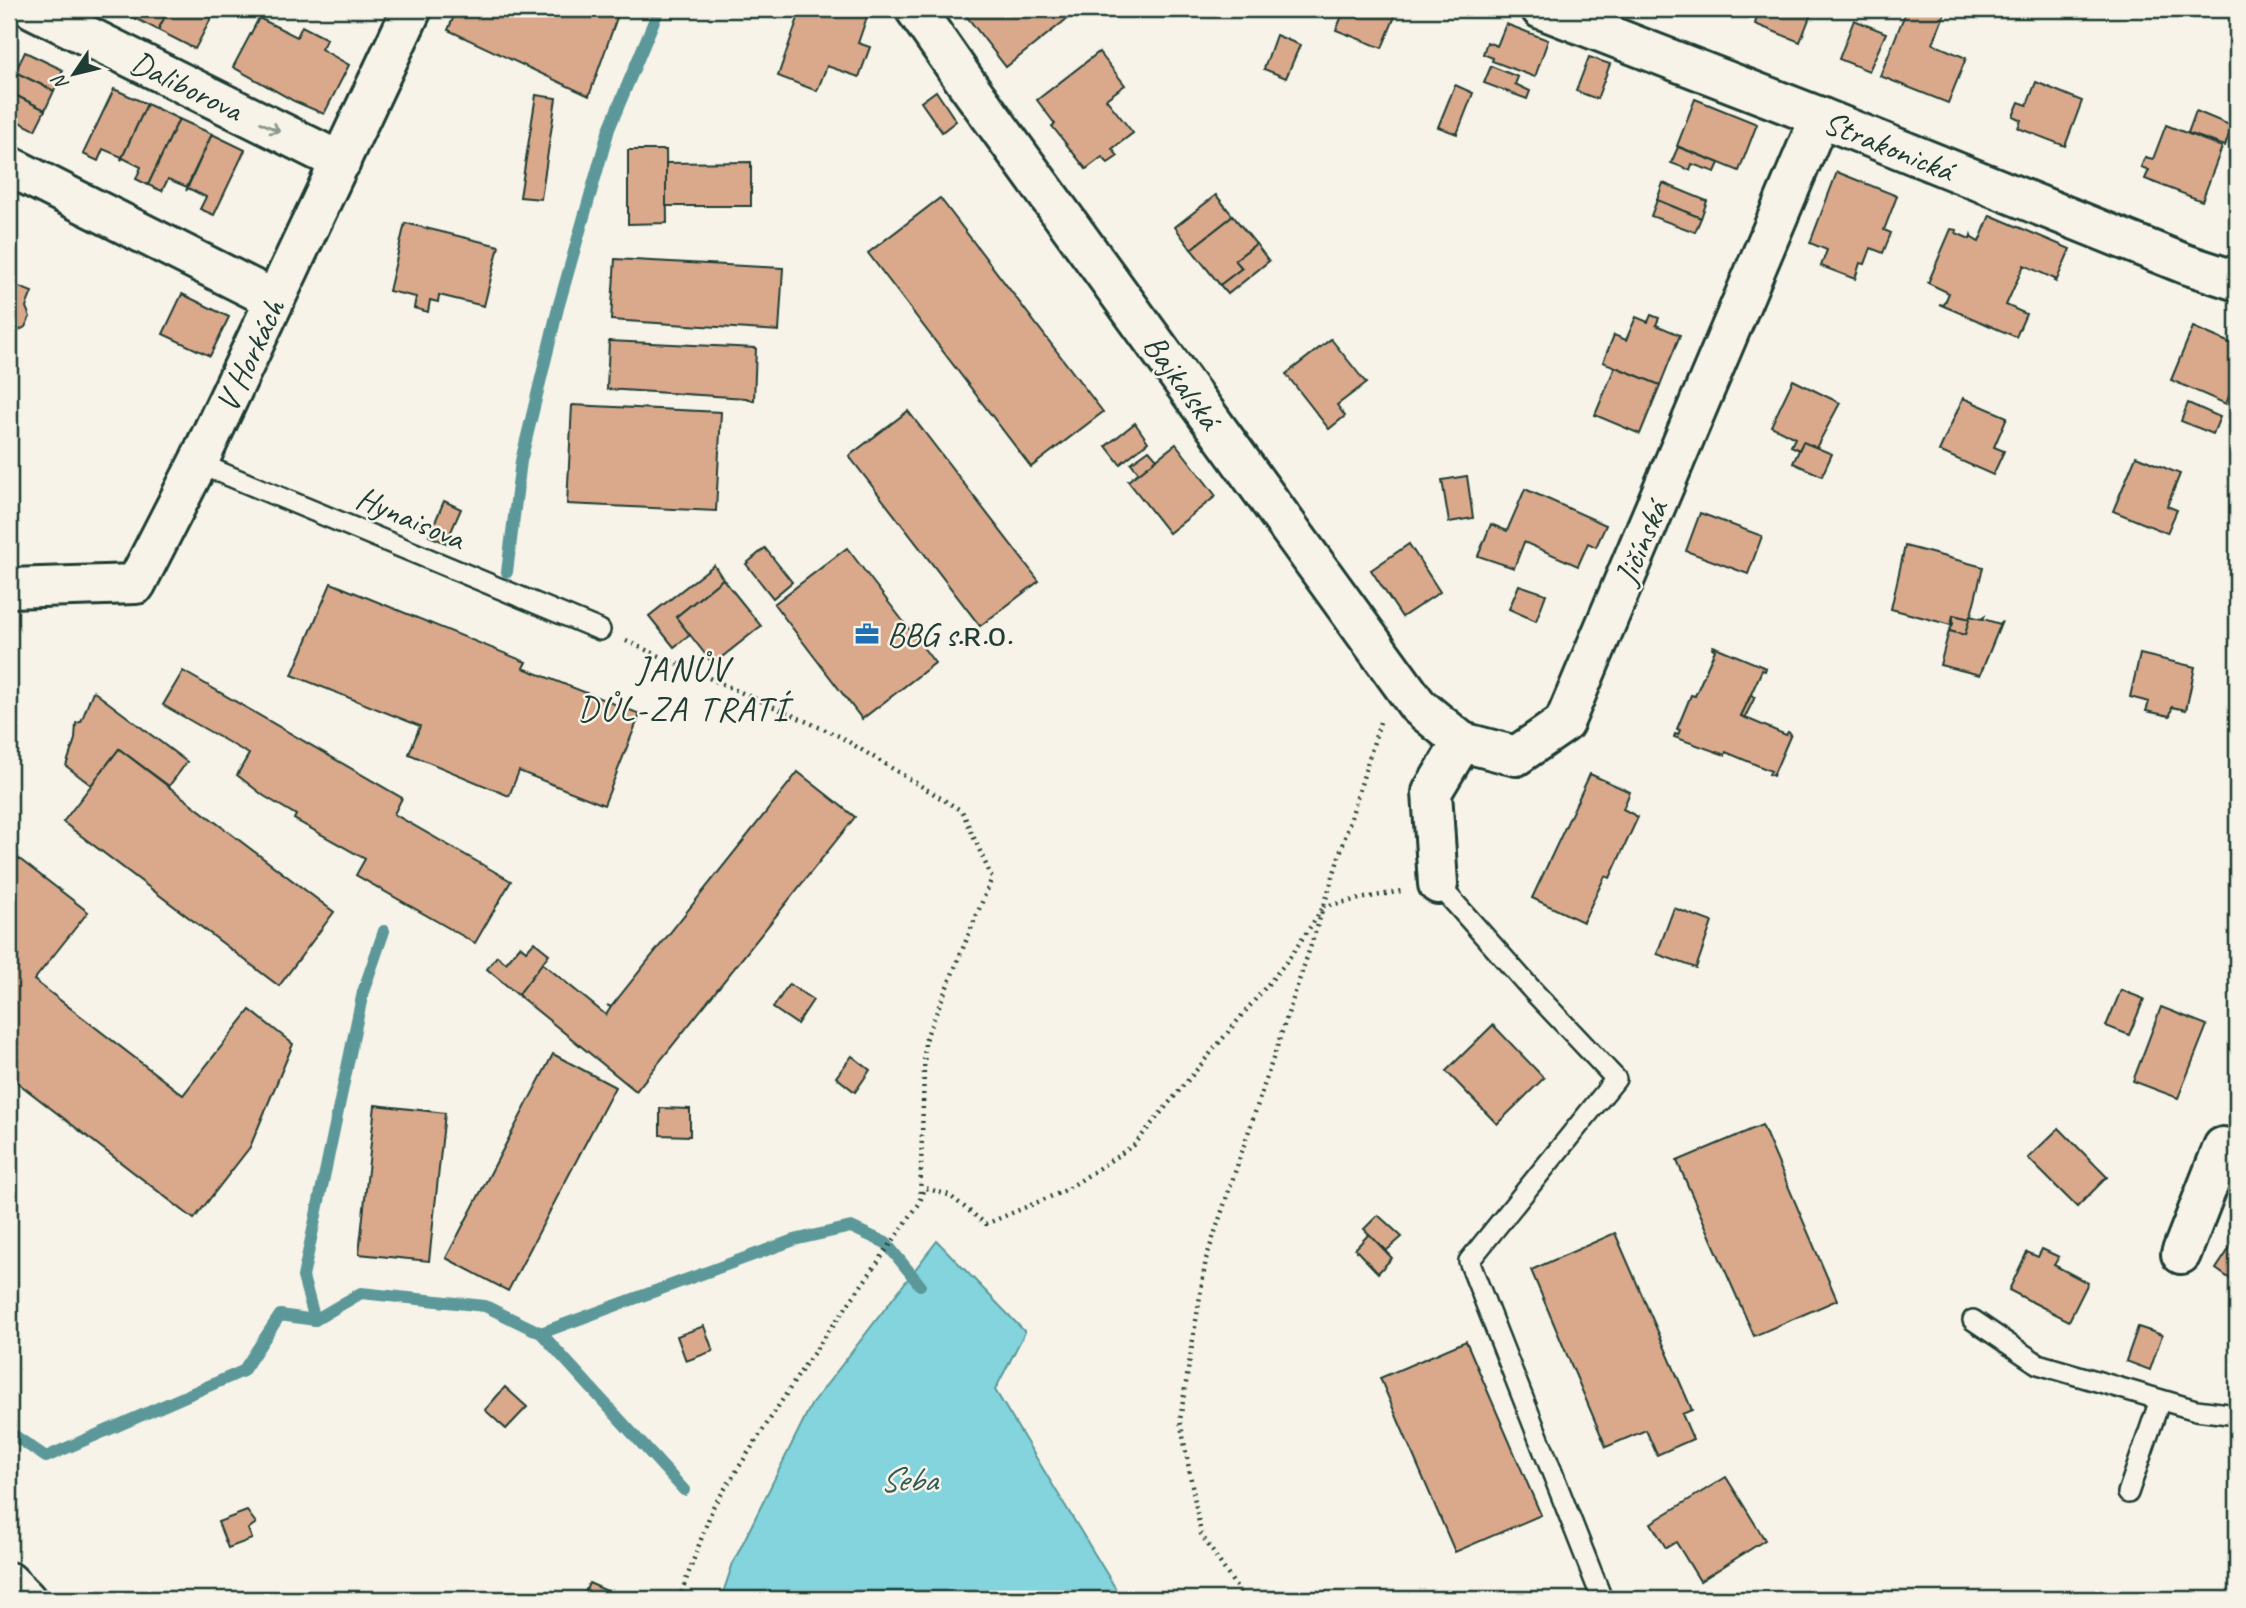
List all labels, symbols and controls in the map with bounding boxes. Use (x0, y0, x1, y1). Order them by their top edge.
north arrow (38, 38, 108, 108)
street label: Daliborova (124, 41, 251, 132)
text: N (46, 69, 74, 95)
street label: Strakonická (1817, 101, 1963, 192)
one-way arrow (259, 120, 280, 134)
street label: V Horkách (206, 291, 295, 418)
street label: Bajkalská (1134, 326, 1233, 440)
street label: Hynaisova (350, 476, 473, 560)
street label: Jičínská (1604, 491, 1679, 593)
place label: BBG s.ʀ.ᴏ. (887, 614, 1013, 656)
office icon: BBG s.ʀ.ᴏ. (853, 620, 881, 648)
district label: JANŮV DŮL-ZA TRATÍ (578, 646, 794, 731)
water label: Seba (880, 1457, 939, 1502)

